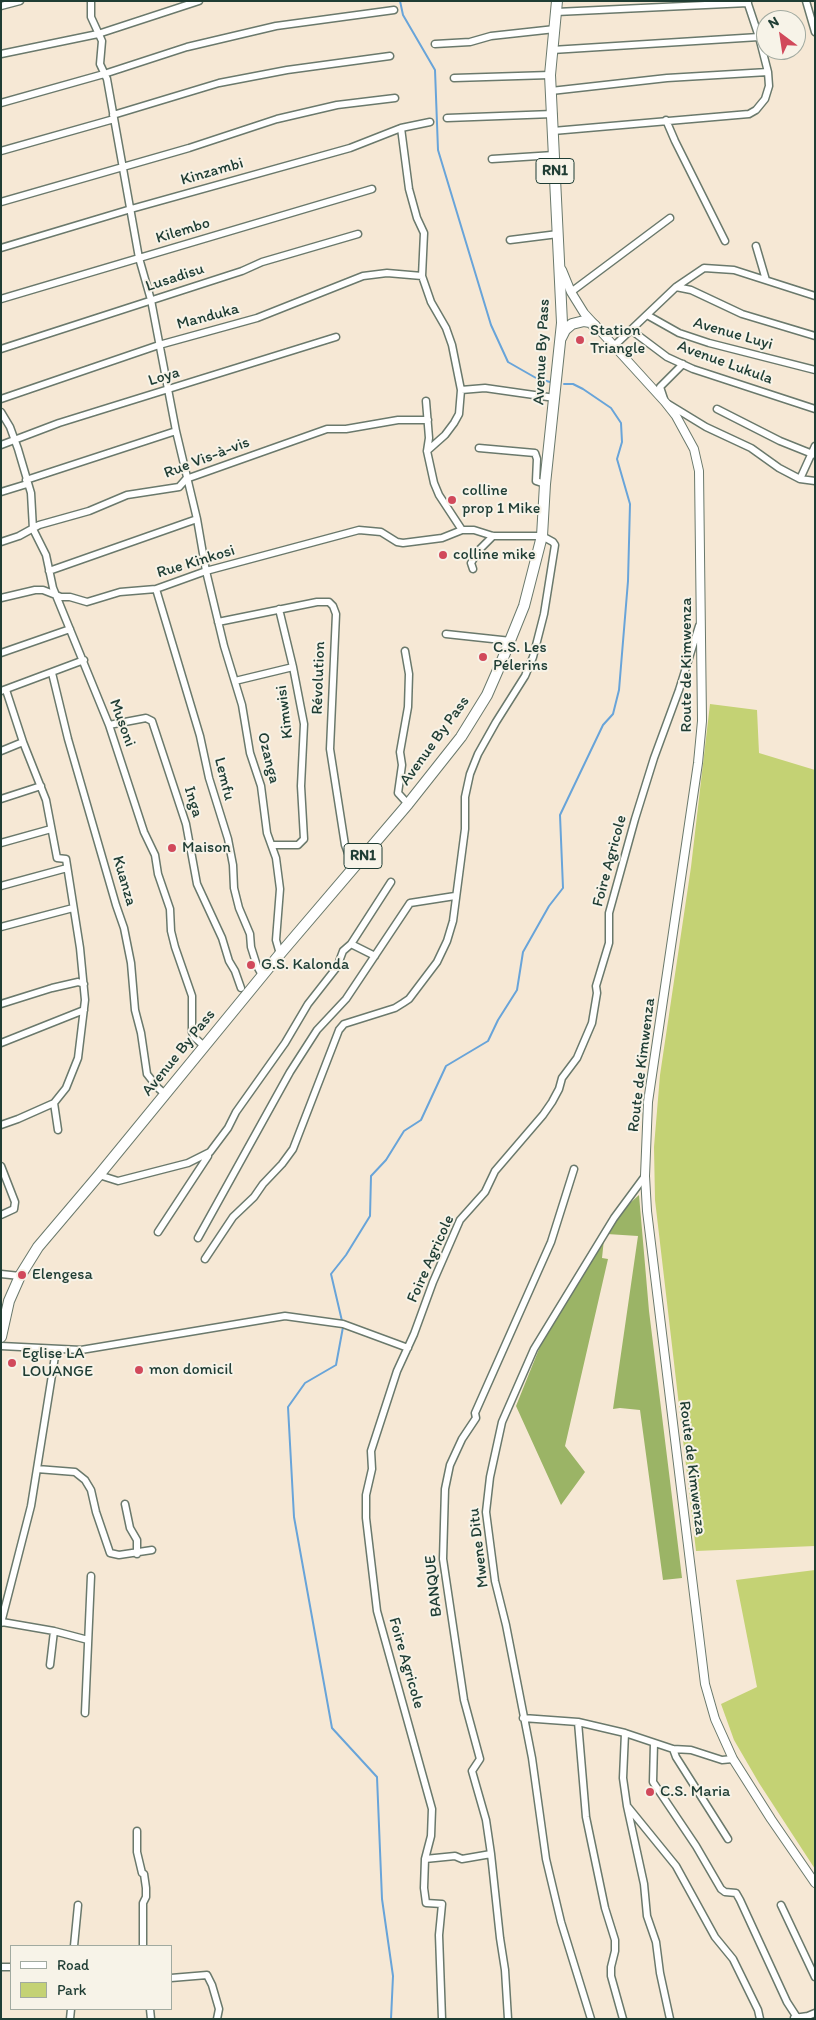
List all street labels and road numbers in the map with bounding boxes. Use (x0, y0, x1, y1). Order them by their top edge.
street label: Kinzambi (178, 154, 246, 190)
road number: RN1 (536, 158, 574, 184)
street label: Kilembo (154, 214, 212, 248)
street label: Lusadisu (143, 260, 207, 296)
street label: Avenue By Pass (530, 298, 554, 406)
street label: Manduka (175, 299, 241, 335)
street label: Avenue Luyi (691, 313, 775, 355)
street label: Avenue Lukula (675, 337, 775, 389)
street label: Loya (146, 363, 182, 391)
street label: Rue Vis-à-vis (161, 433, 253, 483)
street label: Rue Kinkosi (155, 541, 237, 583)
street label: Route de Kimwenza (677, 598, 697, 732)
street label: Révolution (308, 641, 330, 715)
street label: Kimwisi (272, 684, 298, 740)
street label: Avenue By Pass (396, 692, 474, 790)
street label: Musoni (105, 697, 139, 749)
street label: Ozanga (252, 730, 284, 786)
street label: Lemfu (209, 755, 239, 803)
street label: Inga (179, 784, 207, 820)
street label: Foire Agricole (589, 813, 631, 909)
road number: RN1 (344, 844, 382, 868)
street label: Kuanza (108, 854, 140, 908)
street label: Route de Kimwenza (624, 997, 660, 1133)
street label: Avenue By Pass (138, 1006, 220, 1100)
street label: Foire Agricole (403, 1212, 459, 1306)
street label: Route de Kimwenza (674, 1400, 710, 1536)
street label: Mwene Ditu (465, 1507, 493, 1589)
street label: BANQUE (421, 1554, 447, 1618)
street label: Foire Agricole (384, 1615, 428, 1711)

